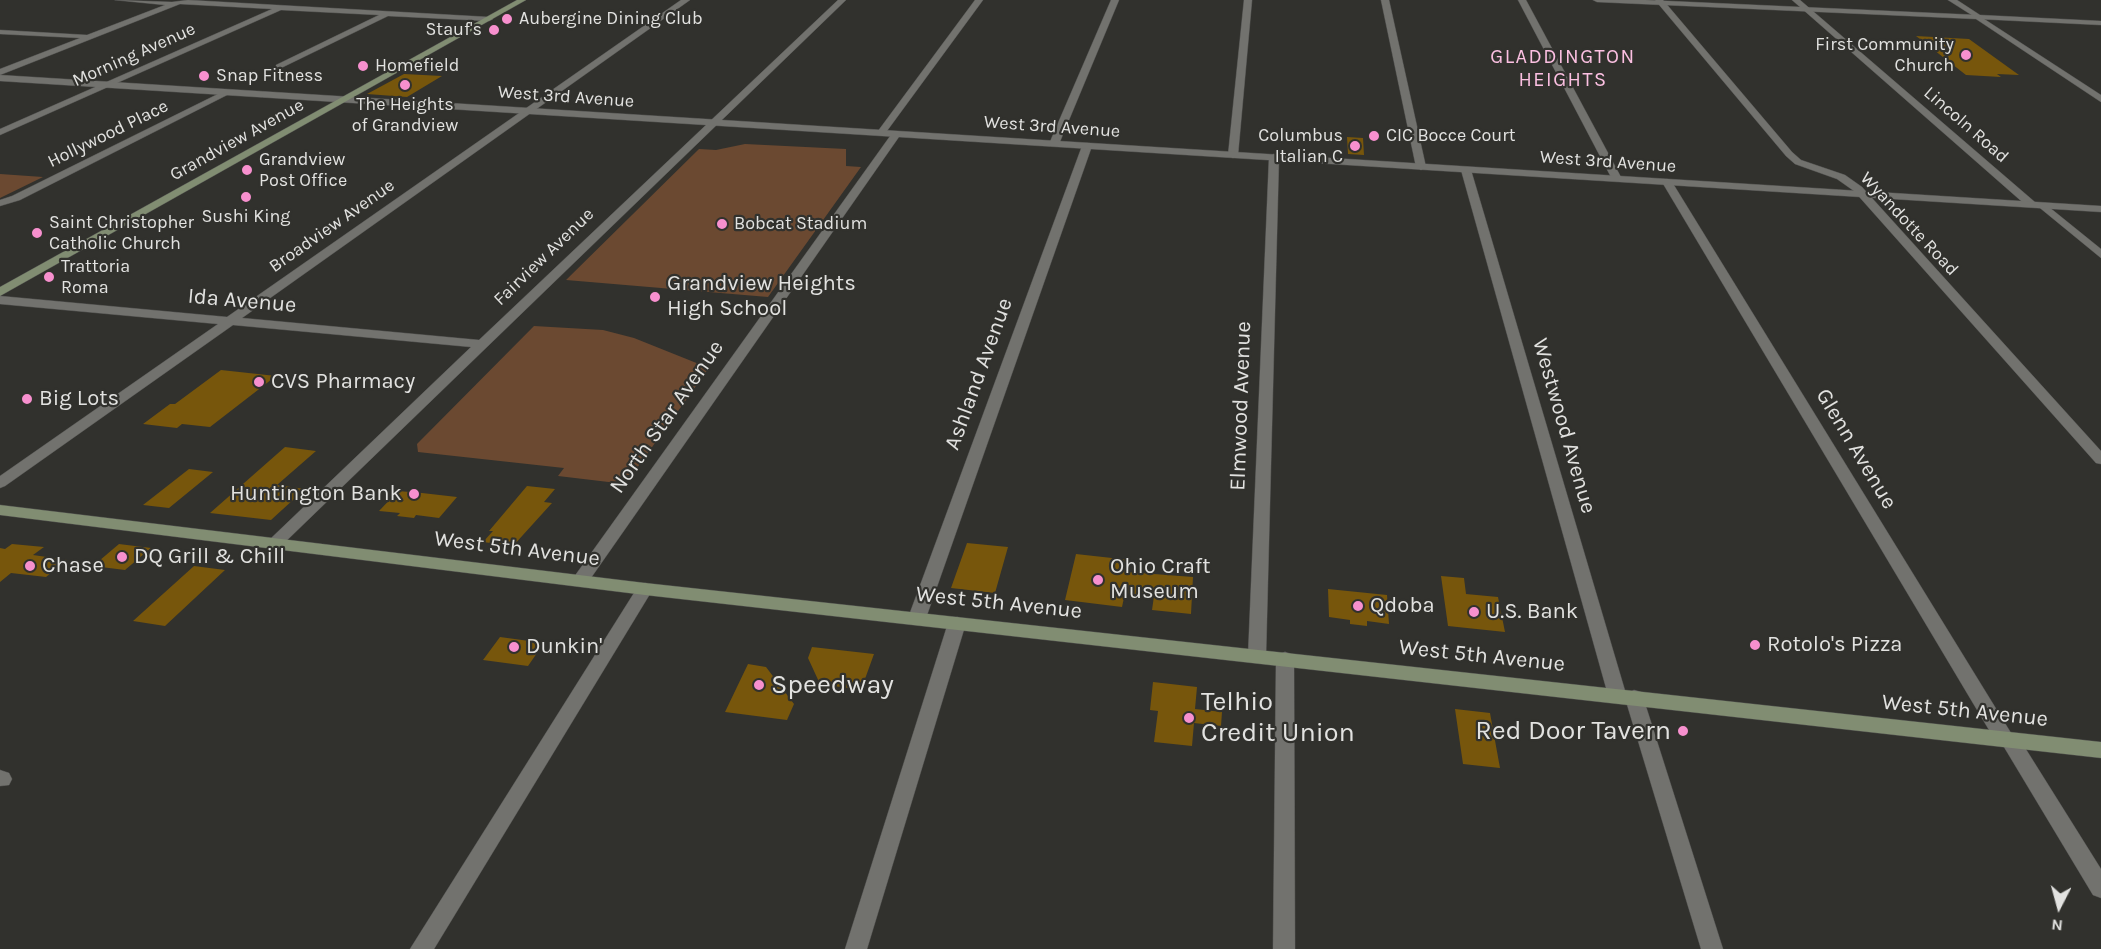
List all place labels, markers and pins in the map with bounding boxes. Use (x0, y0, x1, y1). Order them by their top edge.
place label: Aubergine Dining Club (519, 8, 703, 30)
marker: Aubergine Dining Club (500, 12, 514, 26)
place label: Stauf's (425, 19, 482, 41)
marker: Stauf's (487, 23, 501, 37)
place label: First Community Church (1815, 34, 1954, 76)
marker: First Community Church (1959, 48, 1973, 62)
place label: Homefield (375, 55, 459, 77)
marker: Homefield (356, 59, 370, 73)
place label: Snap Fitness (216, 65, 323, 87)
marker: Snap Fitness (197, 69, 211, 83)
marker: The Heights of Grandview (398, 78, 412, 92)
place label: The Heights of Grandview (352, 94, 458, 136)
place label: Columbus Italian C (1258, 125, 1343, 168)
place label: CIC Bocce Court (1386, 125, 1516, 147)
marker: CIC Bocce Court (1367, 129, 1381, 143)
marker: Columbus Italian C (1348, 139, 1362, 153)
place label: Grandview Post Office (259, 149, 347, 192)
marker: Grandview Post Office (240, 163, 254, 177)
marker: Sushi King (239, 190, 253, 204)
place label: Sushi King (201, 206, 291, 228)
place label: Saint Christopher Catholic Church (49, 212, 194, 254)
place label: Bobcat Stadium (734, 213, 867, 235)
marker: Bobcat Stadium (715, 217, 729, 231)
marker: Saint Christopher Catholic Church (30, 226, 44, 240)
place label: Trattoria Roma (61, 256, 130, 298)
marker: Trattoria Roma (42, 270, 56, 284)
place label: Grandview Heights High School (667, 271, 856, 322)
marker: Grandview Heights High School (648, 290, 662, 304)
place label: CVS Pharmacy (271, 369, 415, 395)
marker: CVS Pharmacy (252, 375, 266, 389)
place label: Big Lots (39, 386, 119, 412)
marker: Big Lots (20, 392, 34, 406)
place label: Huntington Bank (230, 481, 402, 507)
marker: Huntington Bank (407, 487, 421, 501)
place label: DQ Grill & Chill (134, 544, 285, 570)
marker: DQ Grill & Chill (115, 550, 129, 564)
place label: Chase (42, 553, 104, 579)
place label: Ohio Craft Museum (1110, 554, 1211, 606)
marker: Chase (23, 559, 37, 573)
marker: Ohio Craft Museum (1091, 573, 1105, 587)
place label: Qdoba (1370, 593, 1435, 619)
marker: Qdoba (1351, 599, 1365, 613)
place label: U.S. Bank (1486, 599, 1578, 625)
marker: U.S. Bank (1467, 605, 1481, 619)
place label: Rotolo's Pizza (1767, 632, 1902, 658)
place label: Dunkin' (526, 634, 602, 660)
marker: Rotolo's Pizza (1748, 638, 1762, 652)
marker: Dunkin' (507, 640, 521, 654)
place label: Speedway (771, 669, 894, 701)
marker: Speedway (752, 678, 766, 692)
place label: Telhio Credit Union (1201, 686, 1355, 749)
marker: Telhio Credit Union (1182, 711, 1196, 725)
place label: Red Door Tavern (1475, 715, 1671, 747)
marker: Red Door Tavern (1676, 724, 1690, 738)

